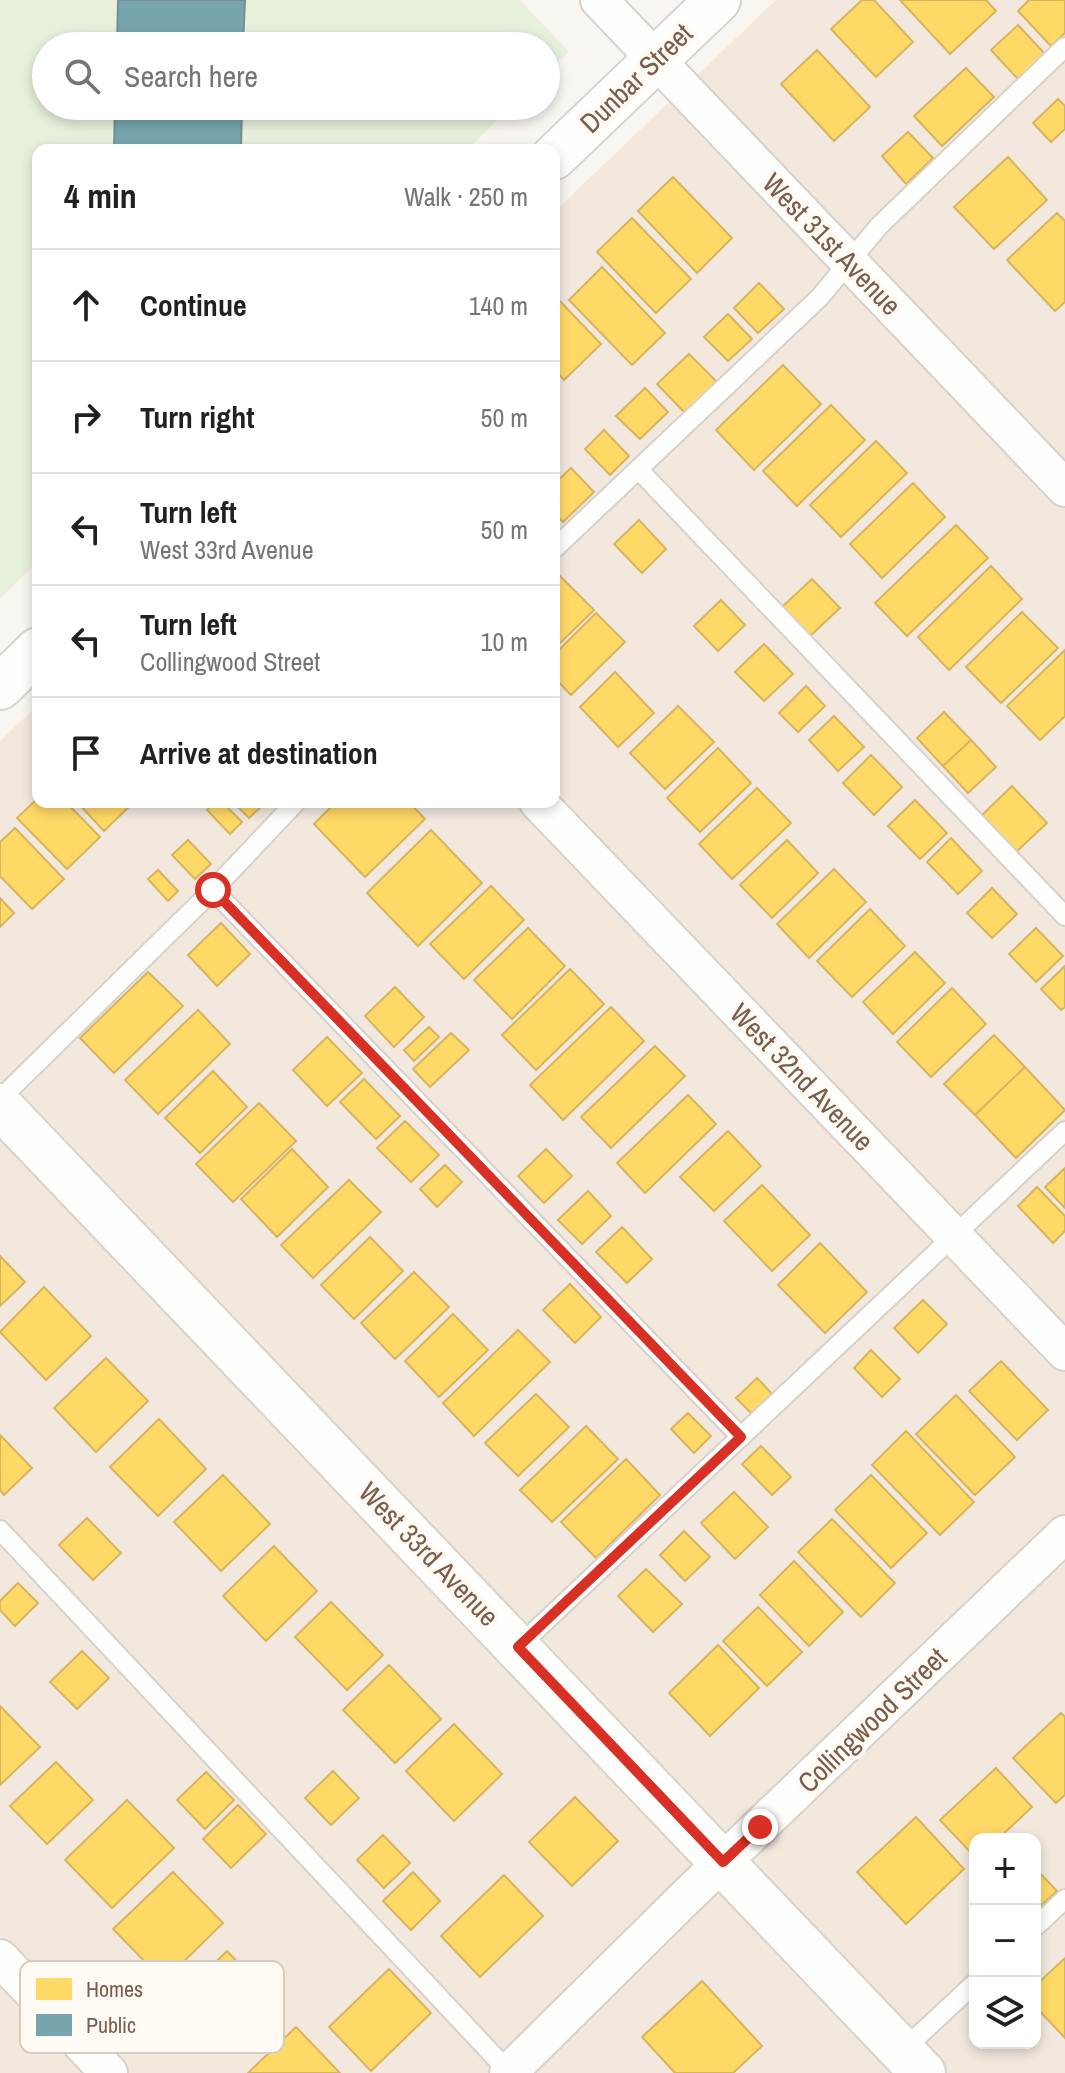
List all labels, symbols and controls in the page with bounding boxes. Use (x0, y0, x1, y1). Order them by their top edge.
street label: Dunbar Street (571, 15, 701, 141)
search box (32, 32, 560, 120)
icon: search (60, 54, 104, 98)
text: Search here (124, 56, 258, 96)
street label: West 31st Avenue (754, 165, 910, 323)
text: 4 min (64, 173, 137, 219)
text: Walk · 250 m (404, 179, 528, 214)
icon: ahead (64, 283, 108, 327)
text: Continue (140, 285, 247, 325)
text: 140 m (469, 288, 528, 323)
icon: right (64, 395, 108, 439)
text: Turn right (140, 397, 254, 437)
text: 50 m (481, 400, 528, 435)
text: Turn left (140, 492, 237, 532)
icon: left (64, 507, 108, 551)
text: 50 m (481, 512, 528, 547)
text: West 33rd Avenue (140, 532, 314, 567)
text: Turn left (140, 604, 237, 644)
icon: left (64, 619, 108, 663)
text: 10 m (481, 624, 528, 659)
text: Collingwood Street (140, 644, 320, 679)
icon: arrive (64, 731, 108, 775)
text: Arrive at destination (140, 733, 378, 773)
route start (195, 872, 231, 908)
street label: West 32nd Avenue (722, 995, 882, 1159)
street label: West 33rd Avenue (350, 1474, 508, 1634)
street label: Collingwood Street (789, 1639, 955, 1801)
route end (742, 1809, 778, 1845)
map controls (969, 1833, 1041, 2049)
button: + (969, 1833, 1041, 1905)
button: − (969, 1905, 1041, 1977)
legend (20, 1961, 284, 2053)
text: Homes (86, 1974, 143, 2004)
button: layers (969, 1977, 1041, 2049)
text: Public (86, 2010, 136, 2040)

